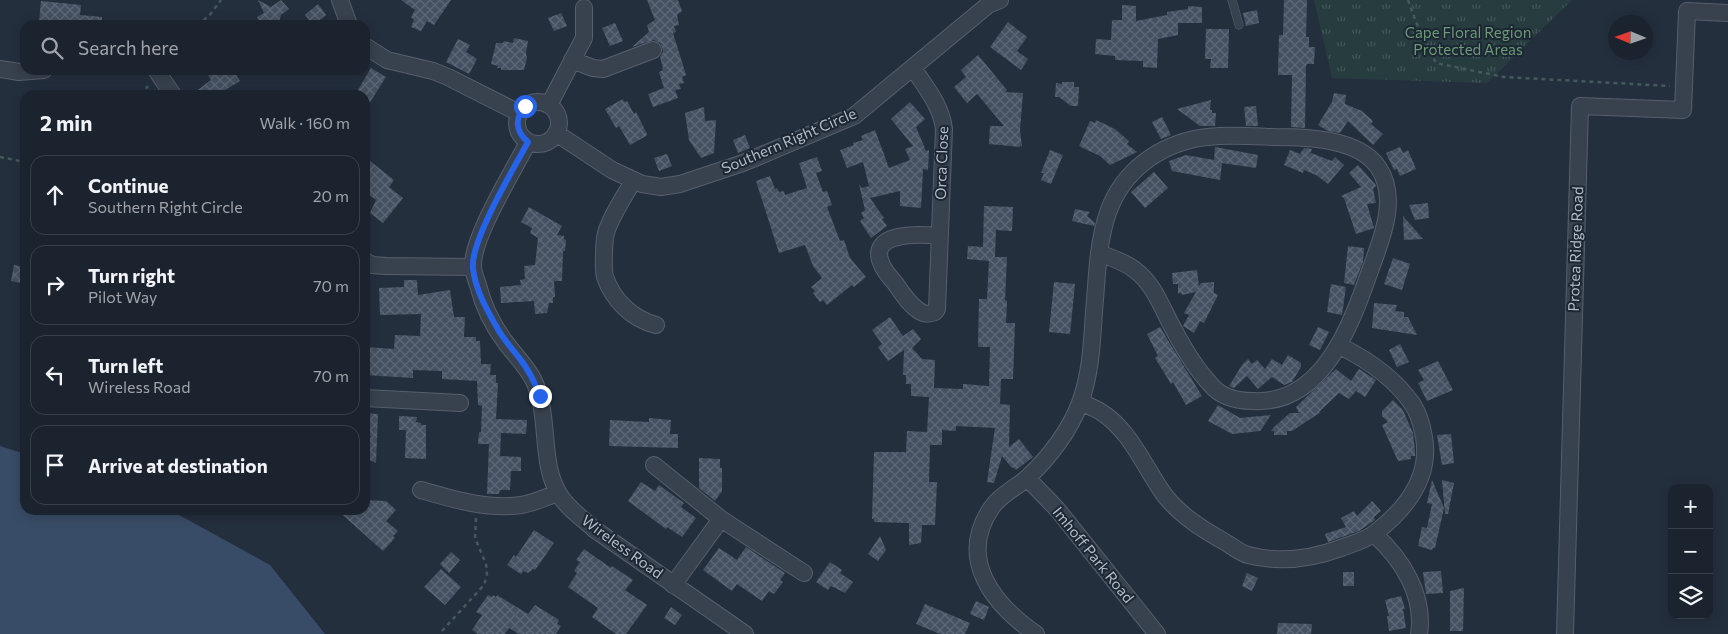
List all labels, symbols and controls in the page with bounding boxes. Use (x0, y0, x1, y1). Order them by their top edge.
north arrow (1608, 15, 1653, 60)
search box (20, 20, 370, 75)
park label: Cape Floral Region Protected Areas (1405, 23, 1531, 58)
icon: search (38, 34, 66, 62)
text: Search here (78, 36, 178, 59)
route start (514, 95, 537, 118)
street label: Southern Right Circle (718, 103, 859, 177)
text: 2 min (40, 110, 92, 135)
text: Walk · 160 m (260, 113, 350, 132)
street label: Orca Close (931, 126, 951, 200)
text: Continue (88, 174, 168, 197)
icon: ahead (41, 181, 69, 209)
text: 20 m (313, 186, 349, 205)
street label: Protea Ridge Road (1564, 186, 1586, 312)
text: Southern Right Circle (88, 197, 243, 216)
text: Turn right (88, 264, 175, 287)
icon: right (41, 271, 69, 299)
text: 70 m (313, 276, 349, 295)
text: Pilot Way (88, 287, 157, 306)
text: Turn left (88, 354, 163, 377)
icon: left (41, 361, 69, 389)
text: 70 m (313, 366, 349, 385)
text: Wireless Road (88, 377, 190, 396)
route end (529, 385, 552, 408)
icon: arrive (41, 451, 69, 479)
text: Arrive at destination (88, 454, 268, 477)
map controls (1668, 484, 1713, 619)
button: + (1668, 484, 1713, 529)
street label: Imhoff Park Road (1050, 503, 1138, 606)
street label: Wireless Road (578, 511, 667, 582)
button: − (1668, 529, 1713, 574)
button: layers (1668, 574, 1713, 619)

